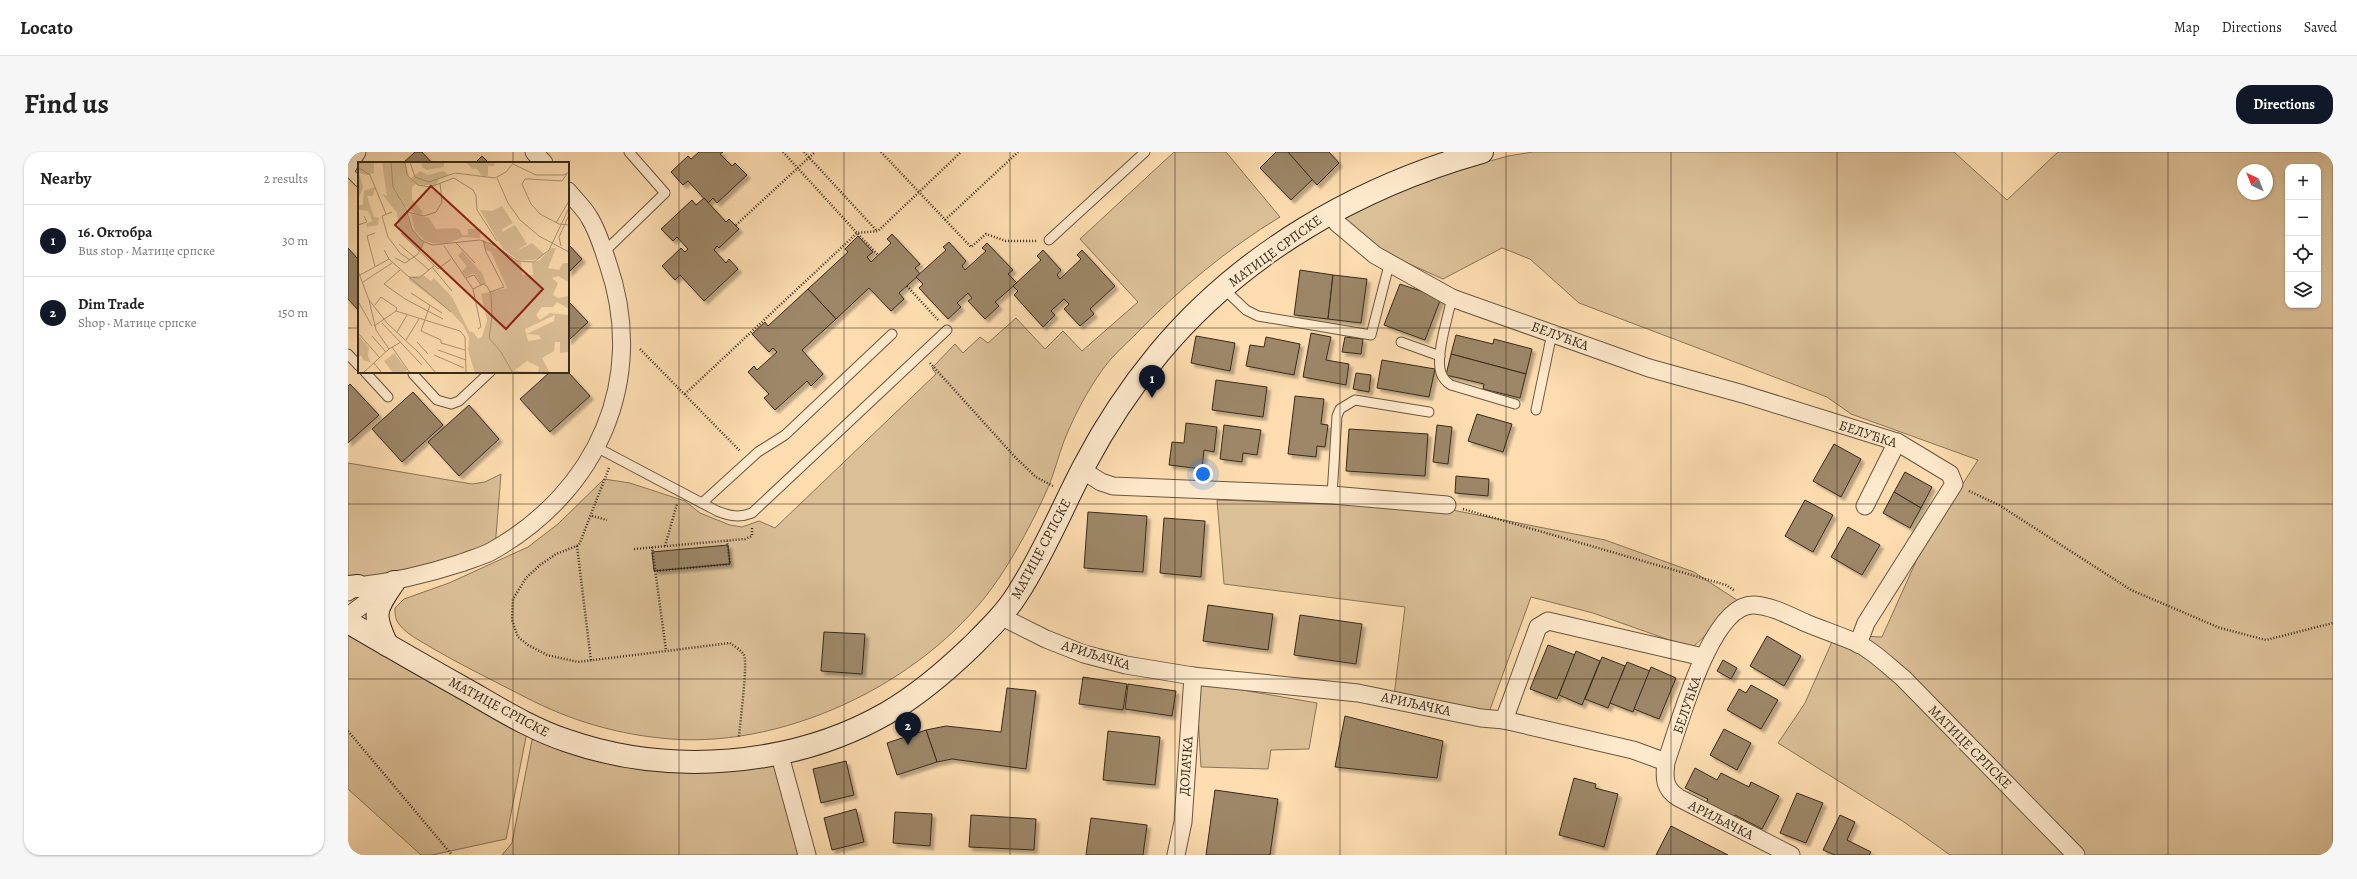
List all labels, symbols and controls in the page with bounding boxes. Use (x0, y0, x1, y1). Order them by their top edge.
text: Locato (20, 15, 73, 41)
text: Map (2174, 18, 2200, 37)
text: Directions (2222, 18, 2282, 37)
text: Saved (2304, 18, 2337, 37)
text: Find us (24, 85, 109, 123)
button: Directions (2236, 85, 2333, 124)
inset map (358, 162, 569, 373)
north arrow (2237, 164, 2273, 200)
map controls (2285, 164, 2321, 308)
button: + (2285, 164, 2321, 200)
text: Nearby (40, 167, 91, 190)
text: 2 results (264, 170, 308, 187)
button: − (2285, 200, 2321, 236)
street label: МАТИЦЕ СРПСКЕ (1224, 211, 1326, 291)
text: 16. Октобра (78, 222, 152, 242)
text: 1 (51, 232, 55, 249)
text: 30 m (282, 232, 308, 249)
button: locate (2285, 236, 2321, 272)
text: Bus stop · Матице српске (78, 242, 215, 259)
button: layers (2285, 272, 2321, 308)
text: Dim Trade (78, 294, 144, 314)
text: 2 (50, 304, 56, 321)
text: 150 m (278, 304, 308, 321)
text: Shop · Матице српске (78, 314, 197, 331)
street label: БЕЛУЋКА (1529, 317, 1592, 355)
pin: 1 (1139, 365, 1165, 398)
street label: БЕЛУЋКА (1837, 416, 1900, 453)
your location (1193, 464, 1213, 484)
street label: МАТИЦЕ СРПСКЕ (1006, 495, 1076, 603)
street label: АРИЉАЧКА (1058, 635, 1133, 675)
street label: МАТИЦЕ СРПСКЕ (445, 672, 553, 742)
street label: БЕЛУЋКА (1668, 673, 1706, 736)
street label: АРИЉАЧКА (1378, 687, 1453, 721)
street label: МАТИЦЕ СРПСКЕ (1924, 701, 2016, 793)
pin: 2 (895, 712, 921, 745)
street label: ДОЛАЧКА (1174, 735, 1198, 796)
street label: АРИЉАЧКА (1684, 795, 1758, 845)

